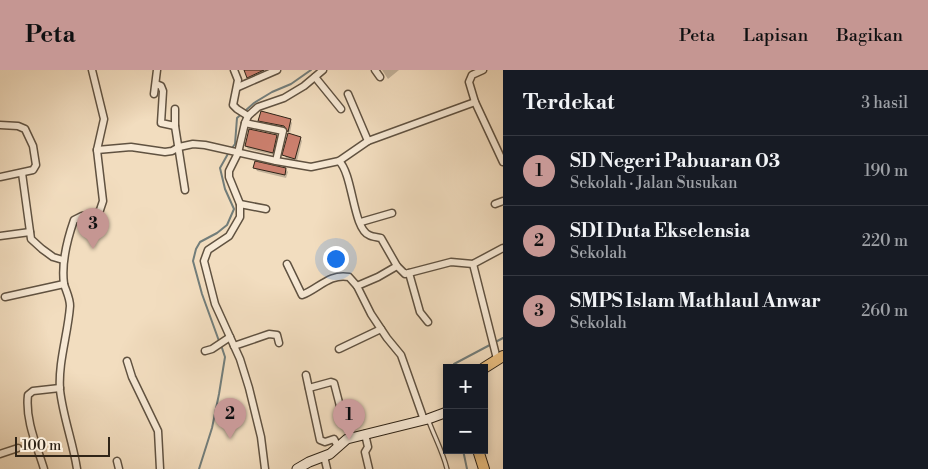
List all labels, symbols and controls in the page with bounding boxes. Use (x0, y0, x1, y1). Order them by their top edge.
text: Peta (25, 20, 75, 50)
text: Peta (679, 24, 715, 47)
text: Lapisan (743, 24, 808, 47)
text: Bagikan (836, 24, 903, 47)
text: Terdekat (523, 90, 614, 116)
text: 3 hasil (861, 93, 908, 113)
text: SD Negeri Pabuaran 03 (570, 149, 780, 173)
text: 1 (535, 161, 543, 181)
text: 190 m (864, 161, 908, 181)
text: Sekolah · Jalan Susukan (570, 173, 738, 193)
pin: 3 (77, 208, 109, 249)
text: SDI Duta Ekselensia (570, 219, 750, 243)
text: 2 (534, 231, 544, 251)
text: 220 m (862, 231, 908, 251)
text: Sekolah (570, 243, 627, 263)
your location (323, 246, 349, 272)
text: SMPS Islam Mathlaul Anwar (570, 289, 821, 313)
text: 3 (534, 301, 544, 321)
text: 260 m (861, 301, 908, 321)
text: Sekolah (570, 313, 627, 333)
map controls (443, 364, 488, 454)
button: + (443, 364, 488, 409)
pin: 2 (214, 398, 246, 439)
pin: 1 (333, 399, 365, 440)
button: − (443, 409, 488, 454)
scale bar (15, 434, 110, 457)
text: 100 m (22, 437, 61, 455)

